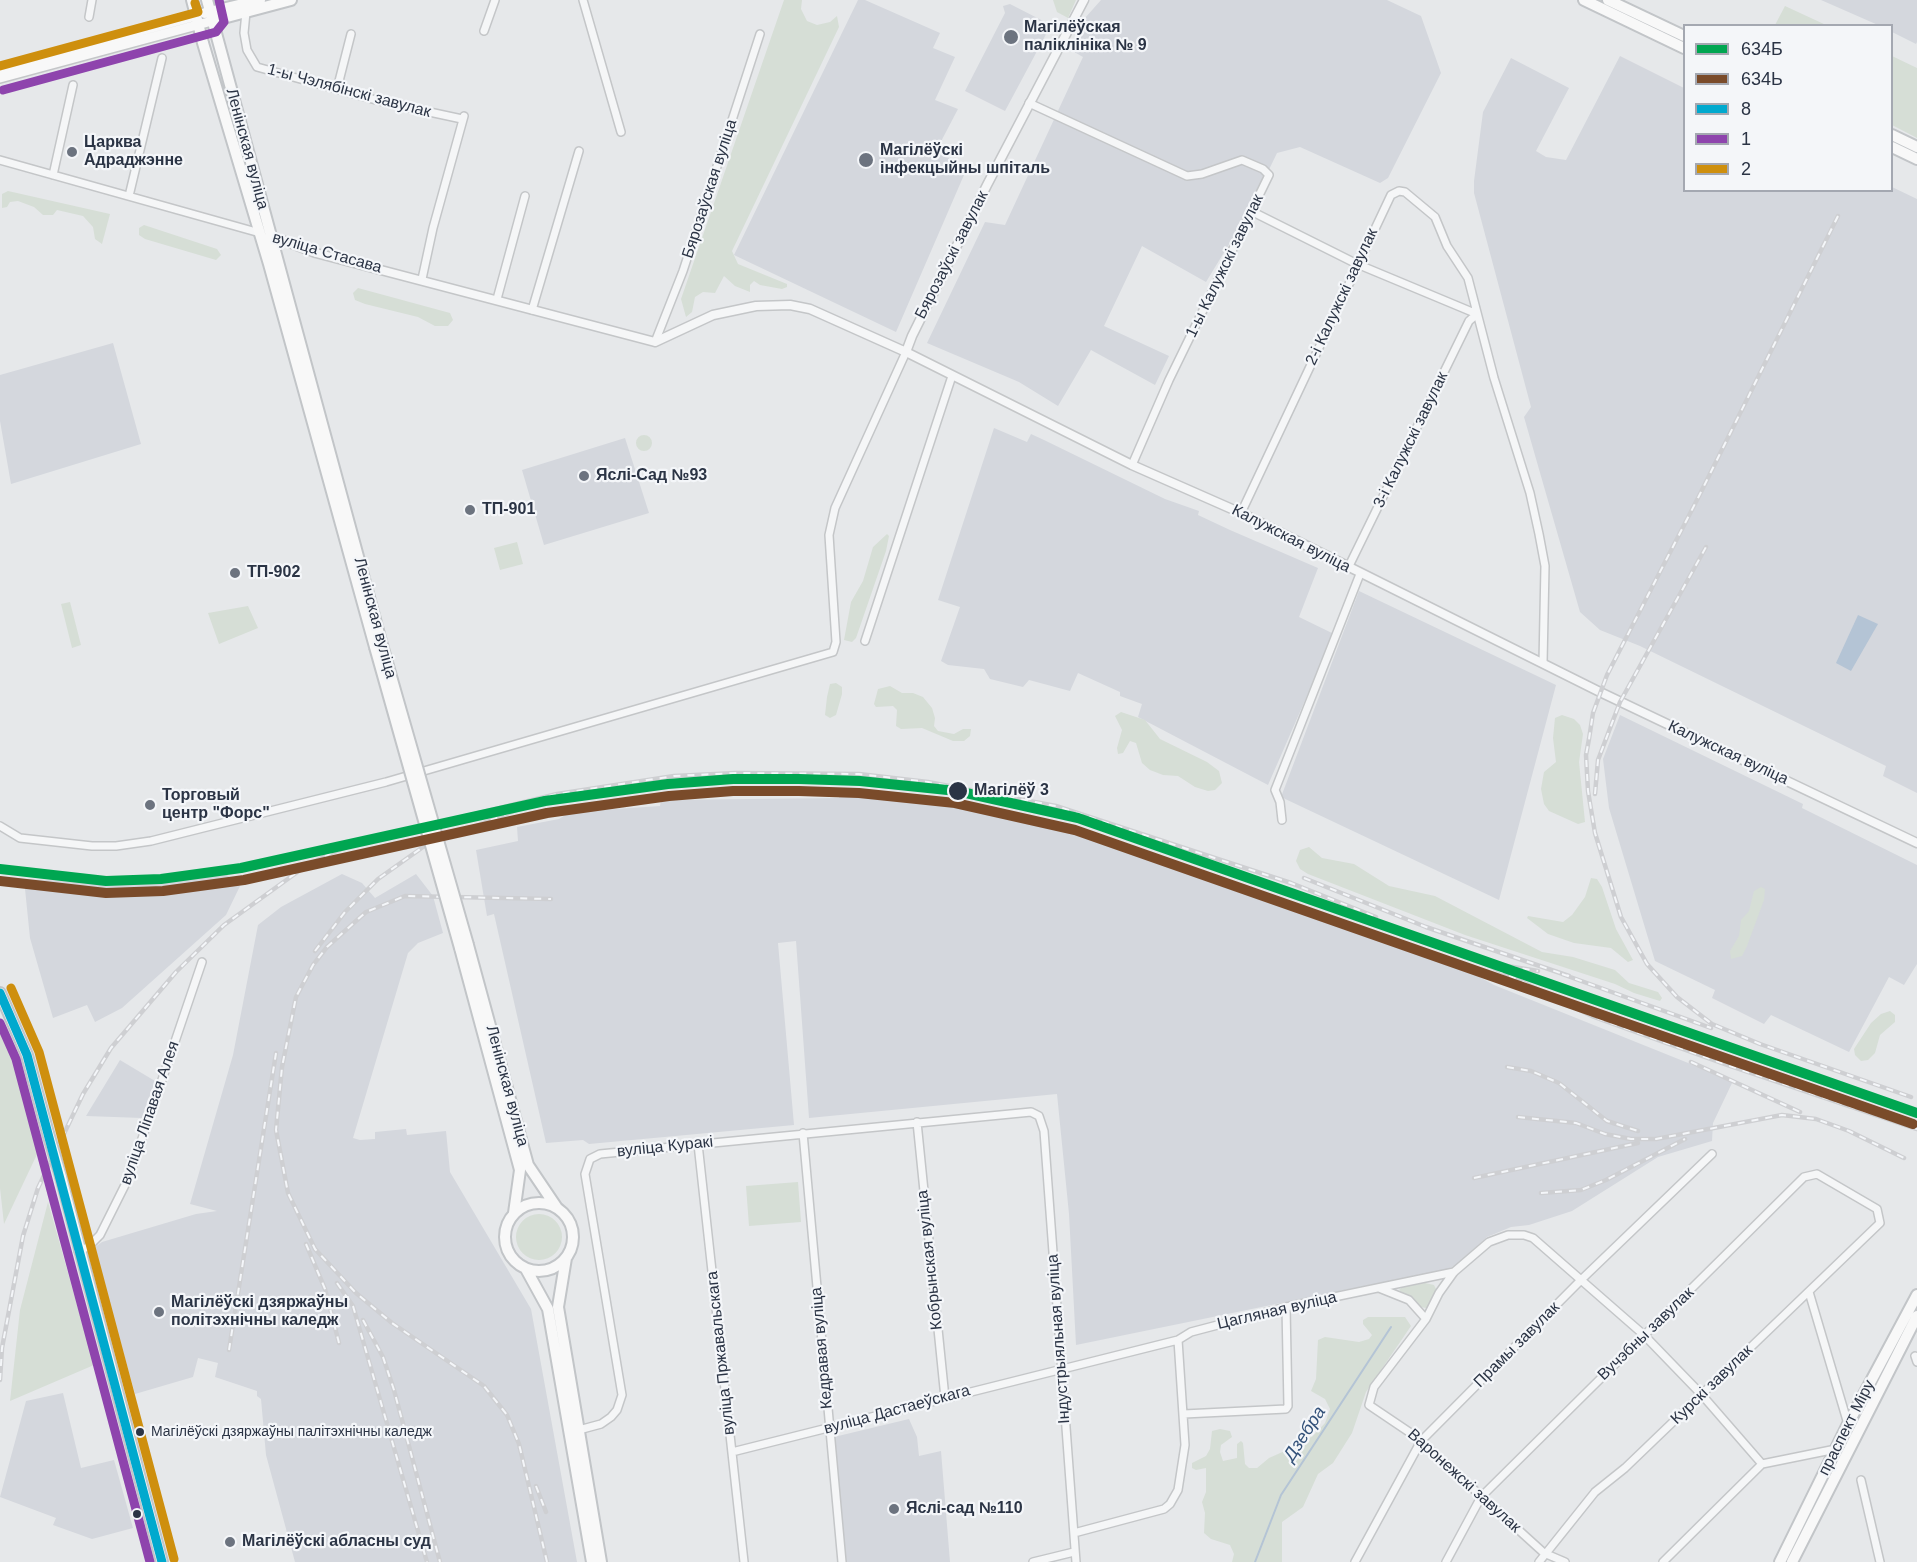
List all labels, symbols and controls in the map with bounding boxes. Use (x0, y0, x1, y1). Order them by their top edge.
place label: Магілёўская паліклініка № 9 (1024, 18, 1147, 56)
legend (1683, 24, 1893, 192)
marker: Магілёўская паліклініка № 9 (1002, 28, 1020, 46)
text: 634Б (1741, 39, 1783, 59)
street label: 1-ы Чэлябінскі завулак (265, 60, 433, 122)
text: 634Ь (1741, 69, 1783, 89)
street label: Ленінская вуліца (222, 86, 272, 212)
text: 8 (1741, 99, 1751, 119)
street label: Бярозаўская вуліца (678, 117, 742, 261)
text: 1 (1741, 129, 1751, 149)
place label: Царква Адраджэнне (84, 133, 183, 171)
place label: Магілёўскі інфекцыйны шпіталь (880, 141, 1050, 179)
marker: Царква Адраджэнне (65, 145, 79, 159)
marker: Магілёўскі інфекцыйны шпіталь (857, 151, 875, 169)
text: 2 (1741, 159, 1751, 179)
street label: Бярозаўскі завулак (911, 188, 993, 322)
street label: 1-ы Калужскі завулак (1182, 191, 1268, 341)
street label: 2-і Калужскі завулак (1302, 225, 1382, 369)
street label: вуліца Стасава (270, 228, 384, 278)
street label: 3-і Калужскі завулак (1370, 369, 1452, 511)
place label: Яслі-Сад №93 (596, 466, 707, 486)
marker: Яслі-Сад №93 (577, 469, 591, 483)
place label: ТП-901 (482, 500, 535, 520)
street label: Калужская вуліца (1228, 501, 1354, 577)
marker: ТП-901 (463, 503, 477, 517)
street label: Ленінская вуліца (350, 555, 400, 681)
place label: ТП-902 (247, 563, 300, 583)
marker: ТП-902 (228, 566, 242, 580)
street label: Калужская вуліца (1665, 717, 1791, 789)
marker: Магілёў 3 (947, 780, 969, 802)
place label: Магілёў 3 (974, 781, 1049, 801)
place label: Торговый центр "Форс" (162, 786, 270, 824)
marker: Торговый центр "Форс" (143, 798, 157, 812)
street label: Ленінская вуліца (482, 1023, 532, 1149)
street label: вуліца Ліпавая Алея (116, 1039, 184, 1187)
street label: вуліца Куракі (616, 1132, 714, 1162)
street label: Кобрынская вуліца (913, 1189, 947, 1331)
street label: Індустрыяльная вуліца (1043, 1253, 1075, 1425)
street label: вуліца Пржавальскага (703, 1270, 739, 1436)
street label: Вучэбны завулак (1594, 1283, 1698, 1385)
street label: Кедравая вуліца (807, 1286, 837, 1410)
street label: Цагляная вуліца (1215, 1288, 1339, 1334)
place label: Магілёўскі дзяржаўны політэхнічны каледж (171, 1293, 348, 1331)
street label: Прамы завулак (1470, 1298, 1564, 1392)
marker: Магілёўскі дзяржаўны політэхнічны каледж (152, 1305, 166, 1319)
street label: Курскі завулак (1667, 1341, 1757, 1429)
street label: праспект Міру (1815, 1377, 1879, 1479)
street label: вуліца Дастаеўскага (822, 1381, 972, 1439)
water label: Дзебра (1279, 1402, 1331, 1466)
place label: Магілёўскі дзяржаўны палітэхнічны каледж (151, 1424, 432, 1440)
street label: Варонежскі завулак (1403, 1425, 1525, 1537)
marker: Магілёўскі дзяржаўны палітэхнічны каледж (134, 1426, 146, 1438)
place label: Яслі-сад №110 (906, 1499, 1023, 1519)
marker: Яслі-сад №110 (887, 1502, 901, 1516)
unlabelled marker (131, 1508, 143, 1520)
place label: Магілёўскі абласны суд (242, 1532, 431, 1552)
marker: Магілёўскі абласны суд (223, 1535, 237, 1549)

